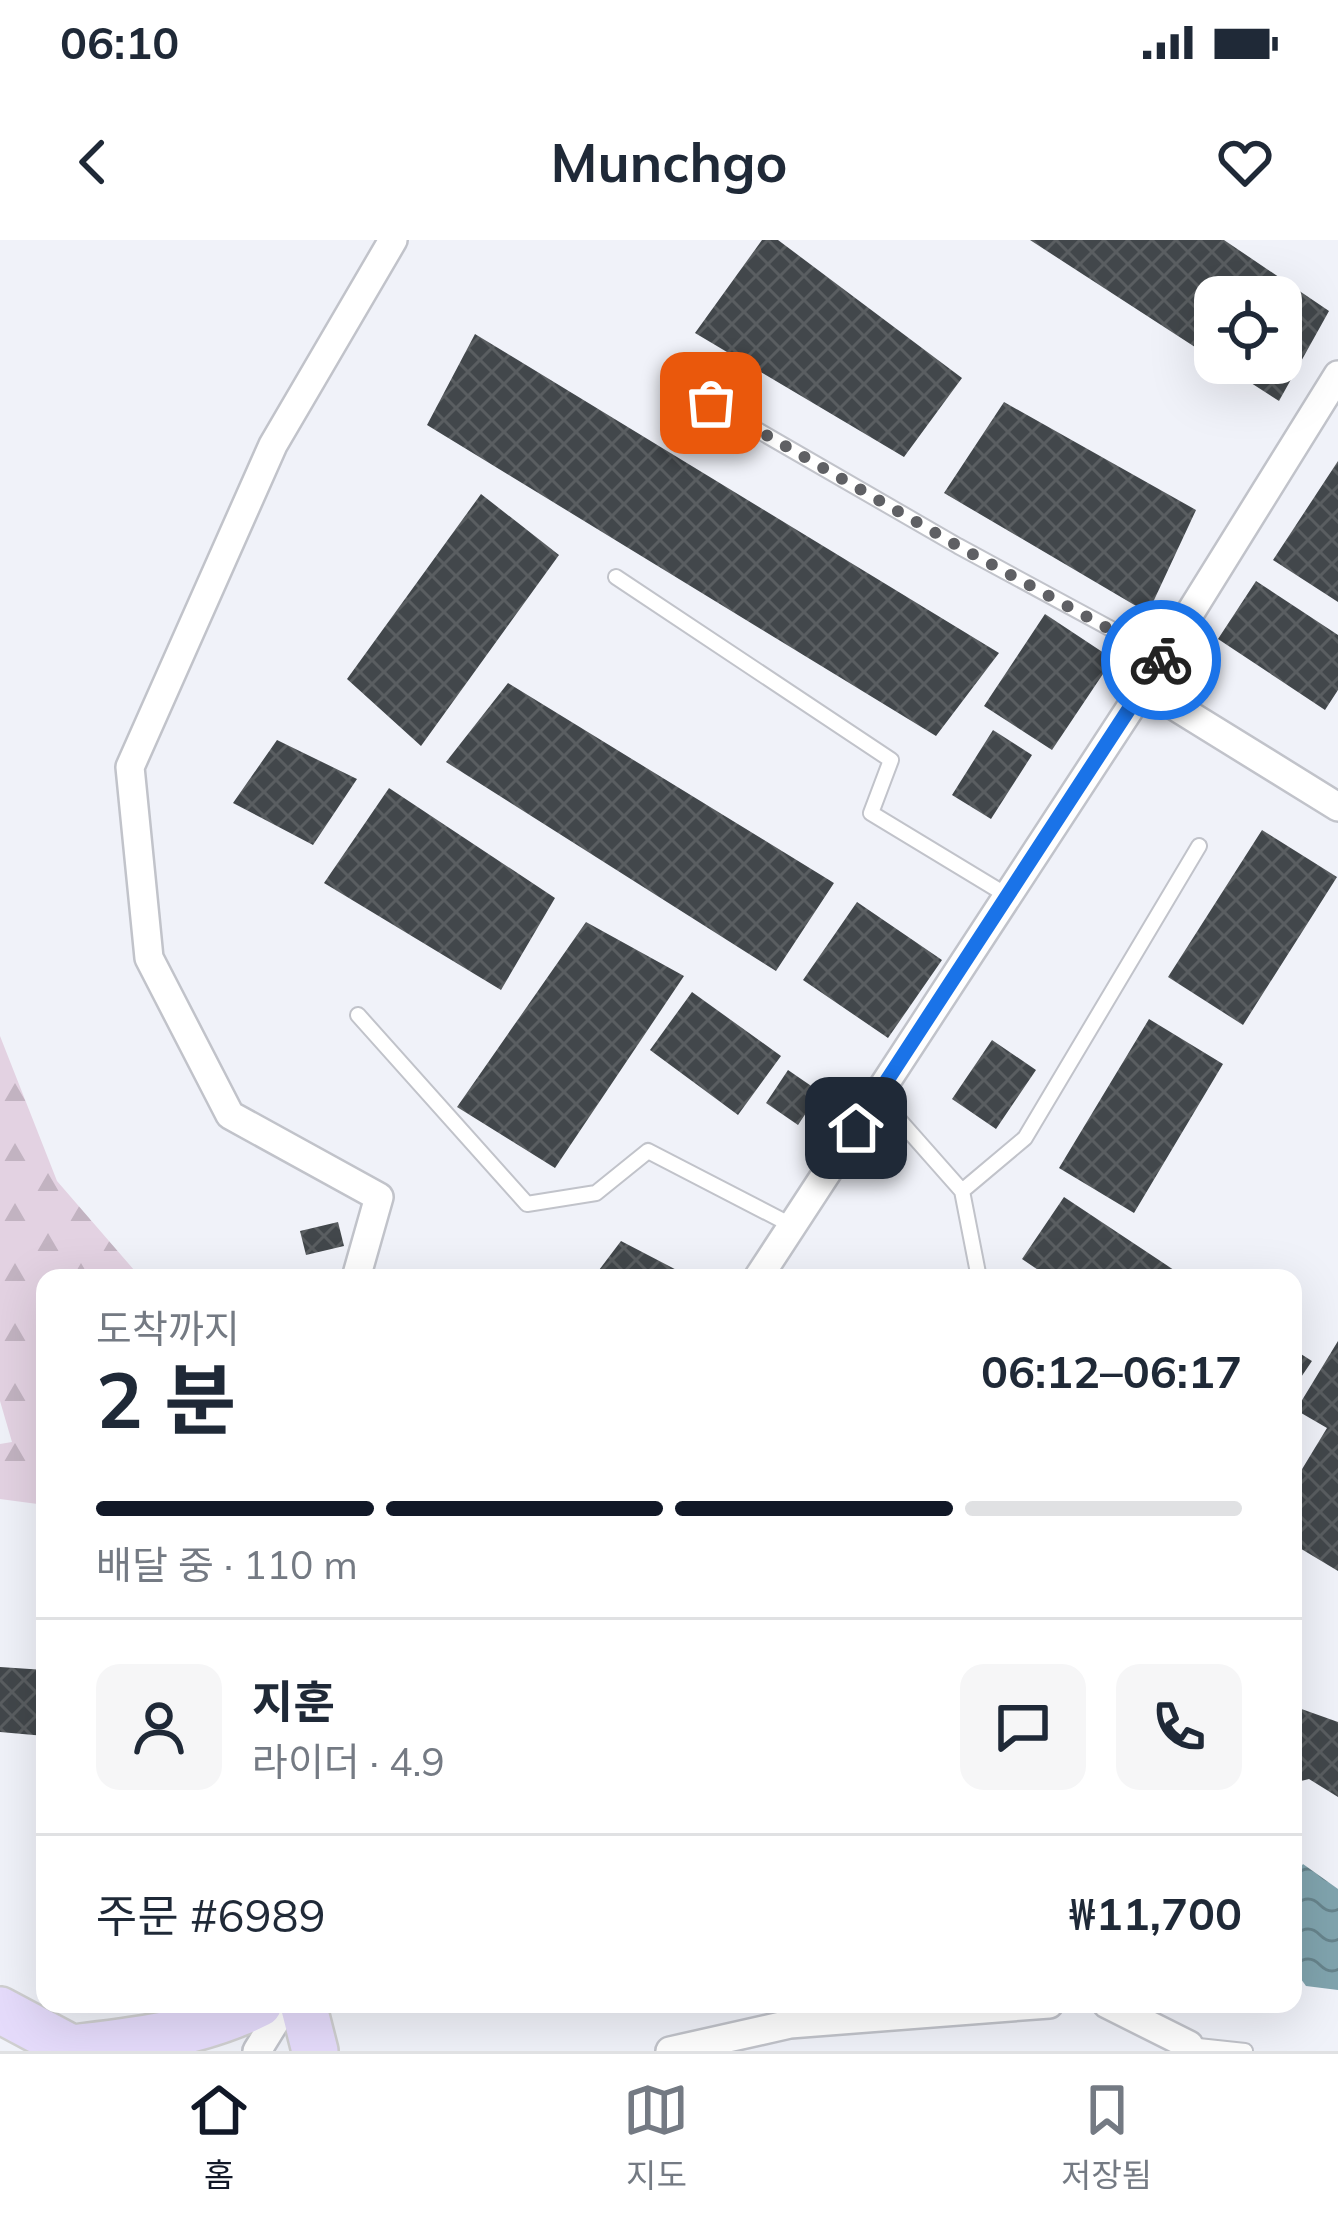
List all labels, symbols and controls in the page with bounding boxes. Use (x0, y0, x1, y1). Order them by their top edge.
text: 06:10 (60, 14, 179, 70)
text: Munchgo (550, 128, 788, 196)
icon: back (60, 129, 126, 195)
icon: heart (1212, 129, 1278, 195)
map controls (1194, 276, 1302, 384)
button: locate (1194, 276, 1302, 384)
pin (660, 352, 762, 454)
icon: bag (678, 370, 744, 436)
courier (1101, 600, 1221, 720)
icon: bike (1128, 627, 1194, 693)
pin (805, 1077, 907, 1179)
icon: home (823, 1095, 889, 1161)
text: 도착까지 (96, 1304, 240, 1353)
text: 06:12–06:17 (981, 1343, 1242, 1399)
text: 2 분 (96, 1350, 236, 1448)
text: 배달 중 · 110 m (96, 1540, 358, 1589)
button: person (96, 1664, 222, 1790)
button: chat (960, 1664, 1086, 1790)
button: phone (1116, 1664, 1242, 1790)
text: 지훈 (252, 1673, 335, 1729)
text: 라이더 · 4.9 (252, 1737, 445, 1786)
text: ₩11,700 (1069, 1885, 1242, 1941)
text: 주문 #6989 (96, 1887, 326, 1943)
tab: 홈 (186, 2077, 252, 2197)
tab: 지도 (623, 2077, 689, 2197)
tab: 저장됨 (1061, 2077, 1152, 2197)

